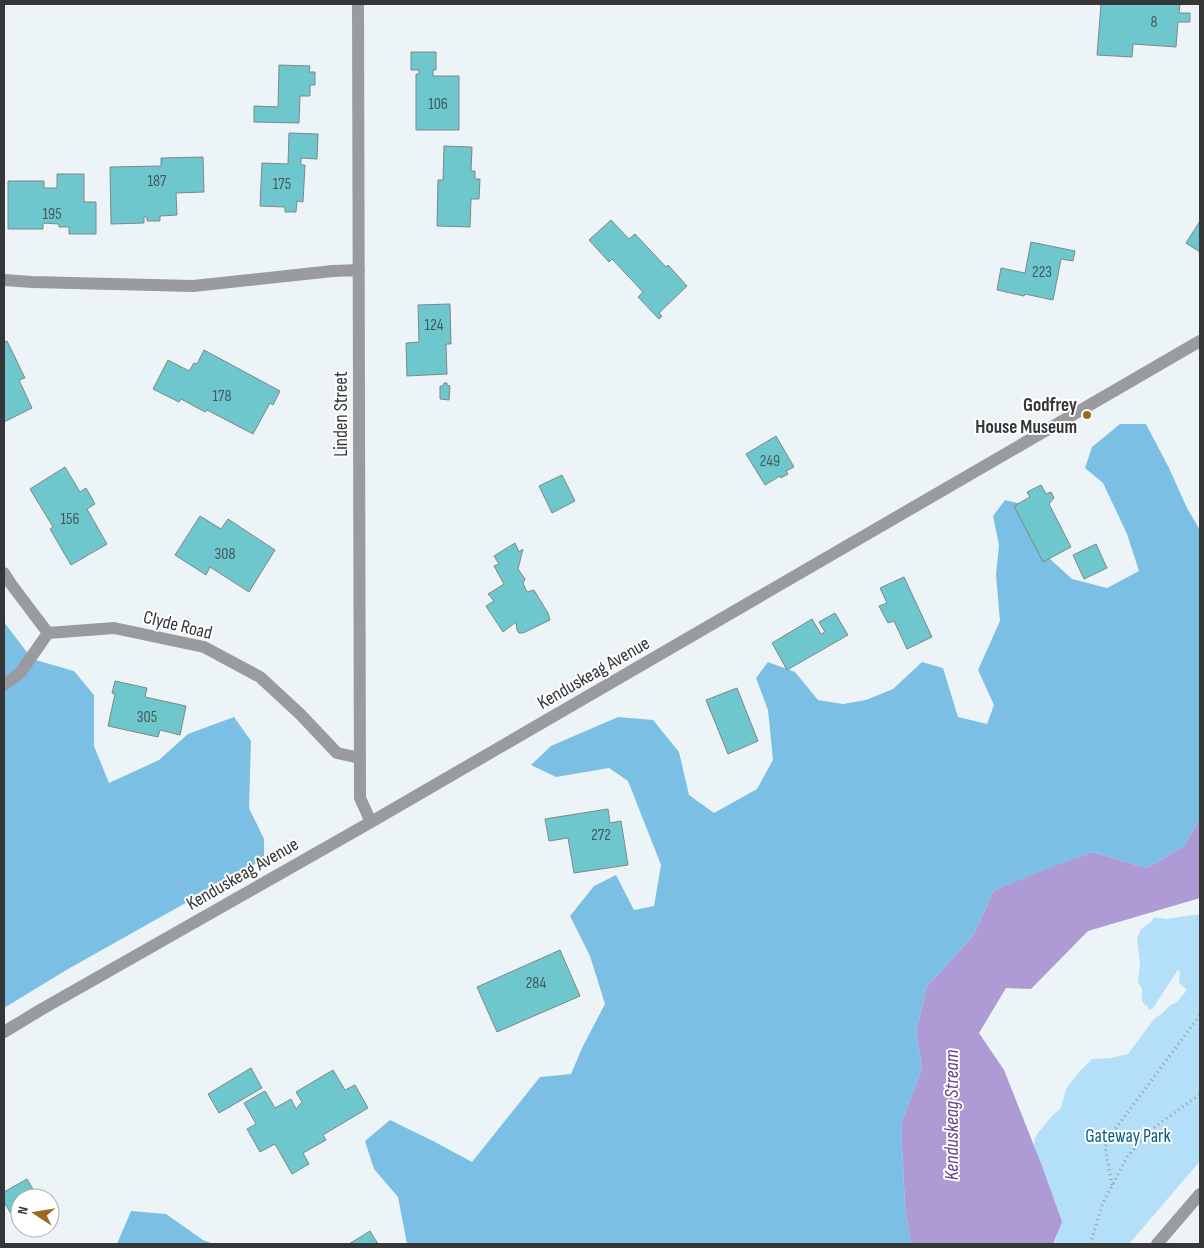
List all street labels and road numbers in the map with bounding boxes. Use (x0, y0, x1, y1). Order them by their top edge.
street label: Linden Street (330, 371, 353, 457)
street label: Clyde Road (141, 606, 214, 645)
street label: Kenduskeag Avenue (534, 632, 654, 715)
street label: Kenduskeag Avenue (183, 833, 303, 916)

